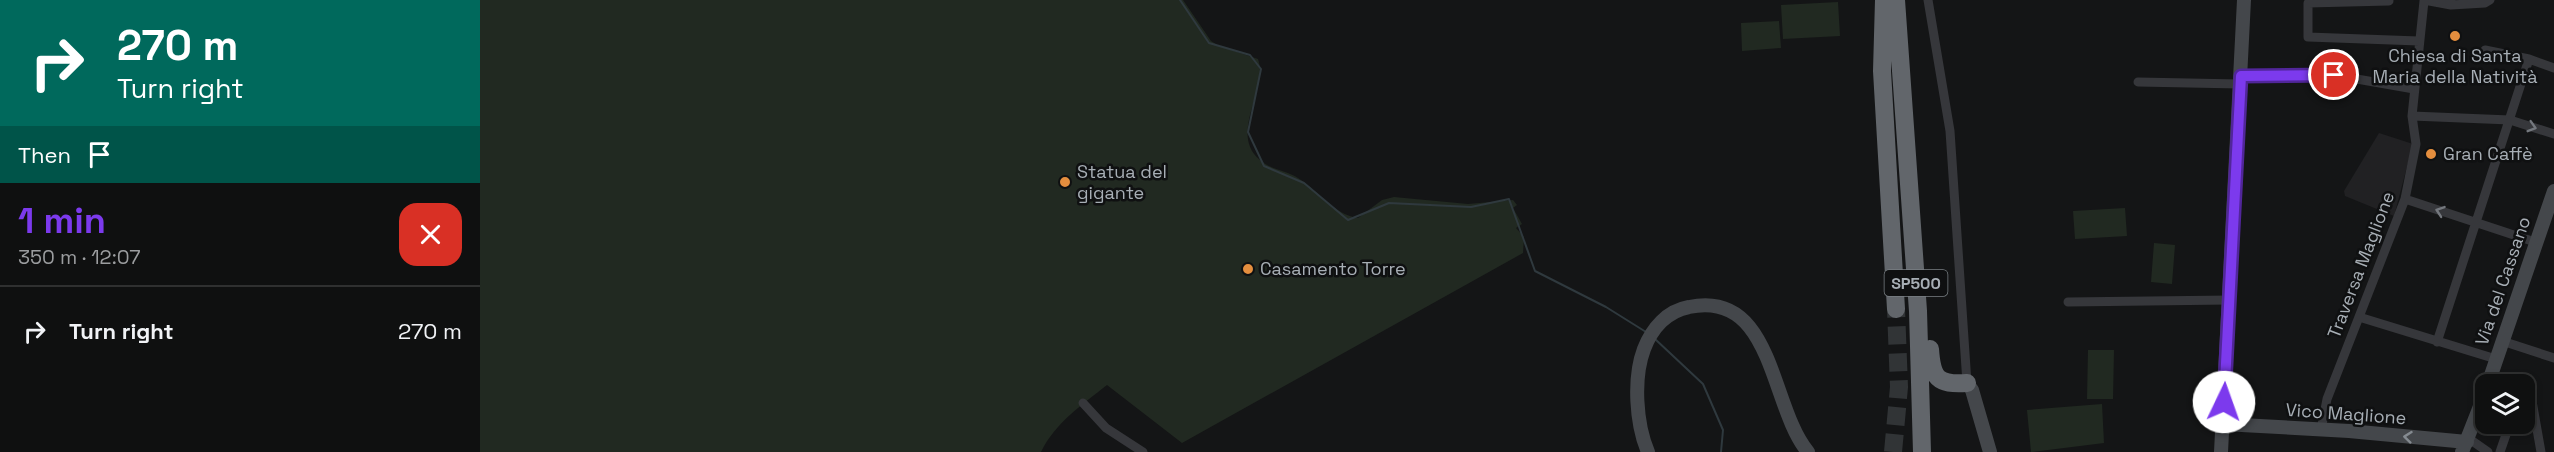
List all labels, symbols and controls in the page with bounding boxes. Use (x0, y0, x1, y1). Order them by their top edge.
text: 270 m (117, 19, 238, 72)
icon: right (18, 24, 96, 102)
marker: Chiesa di Santa Maria della Natività (2448, 29, 2462, 43)
place label: Chiesa di Santa Maria della Natività (2372, 44, 2538, 88)
pin (2308, 49, 2359, 100)
icon: arrive (2317, 58, 2350, 91)
text: Turn right (117, 71, 244, 106)
one-way arrow (2526, 120, 2537, 132)
icon: arrive (83, 138, 116, 171)
text: Then (18, 141, 71, 169)
place label: Gran Caffè (2443, 142, 2533, 165)
marker: Gran Caffè (2424, 147, 2438, 161)
place label: Statua del gigante (1077, 160, 1167, 204)
marker: Statua del gigante (1058, 175, 1072, 189)
street label: Traversa Maglione (2322, 188, 2399, 341)
text: 1 min (18, 198, 106, 244)
button: close (399, 203, 462, 266)
one-way arrow (2435, 206, 2446, 218)
street label: Via del Cassano (2470, 213, 2535, 348)
text: 350 m · 12:07 (18, 244, 140, 270)
place label: Casamento Torre (1260, 257, 1406, 280)
marker: Casamento Torre (1241, 262, 1255, 276)
road number: SP500 (1884, 270, 1948, 296)
icon: right (18, 315, 51, 348)
text: Turn right (69, 317, 174, 345)
text: 270 m (398, 317, 462, 345)
position arrow (2192, 370, 2256, 434)
map controls (2475, 374, 2535, 434)
button: layers (2475, 374, 2535, 434)
street label: Vico Maglione (2285, 398, 2407, 429)
one-way arrow (2404, 431, 2413, 443)

